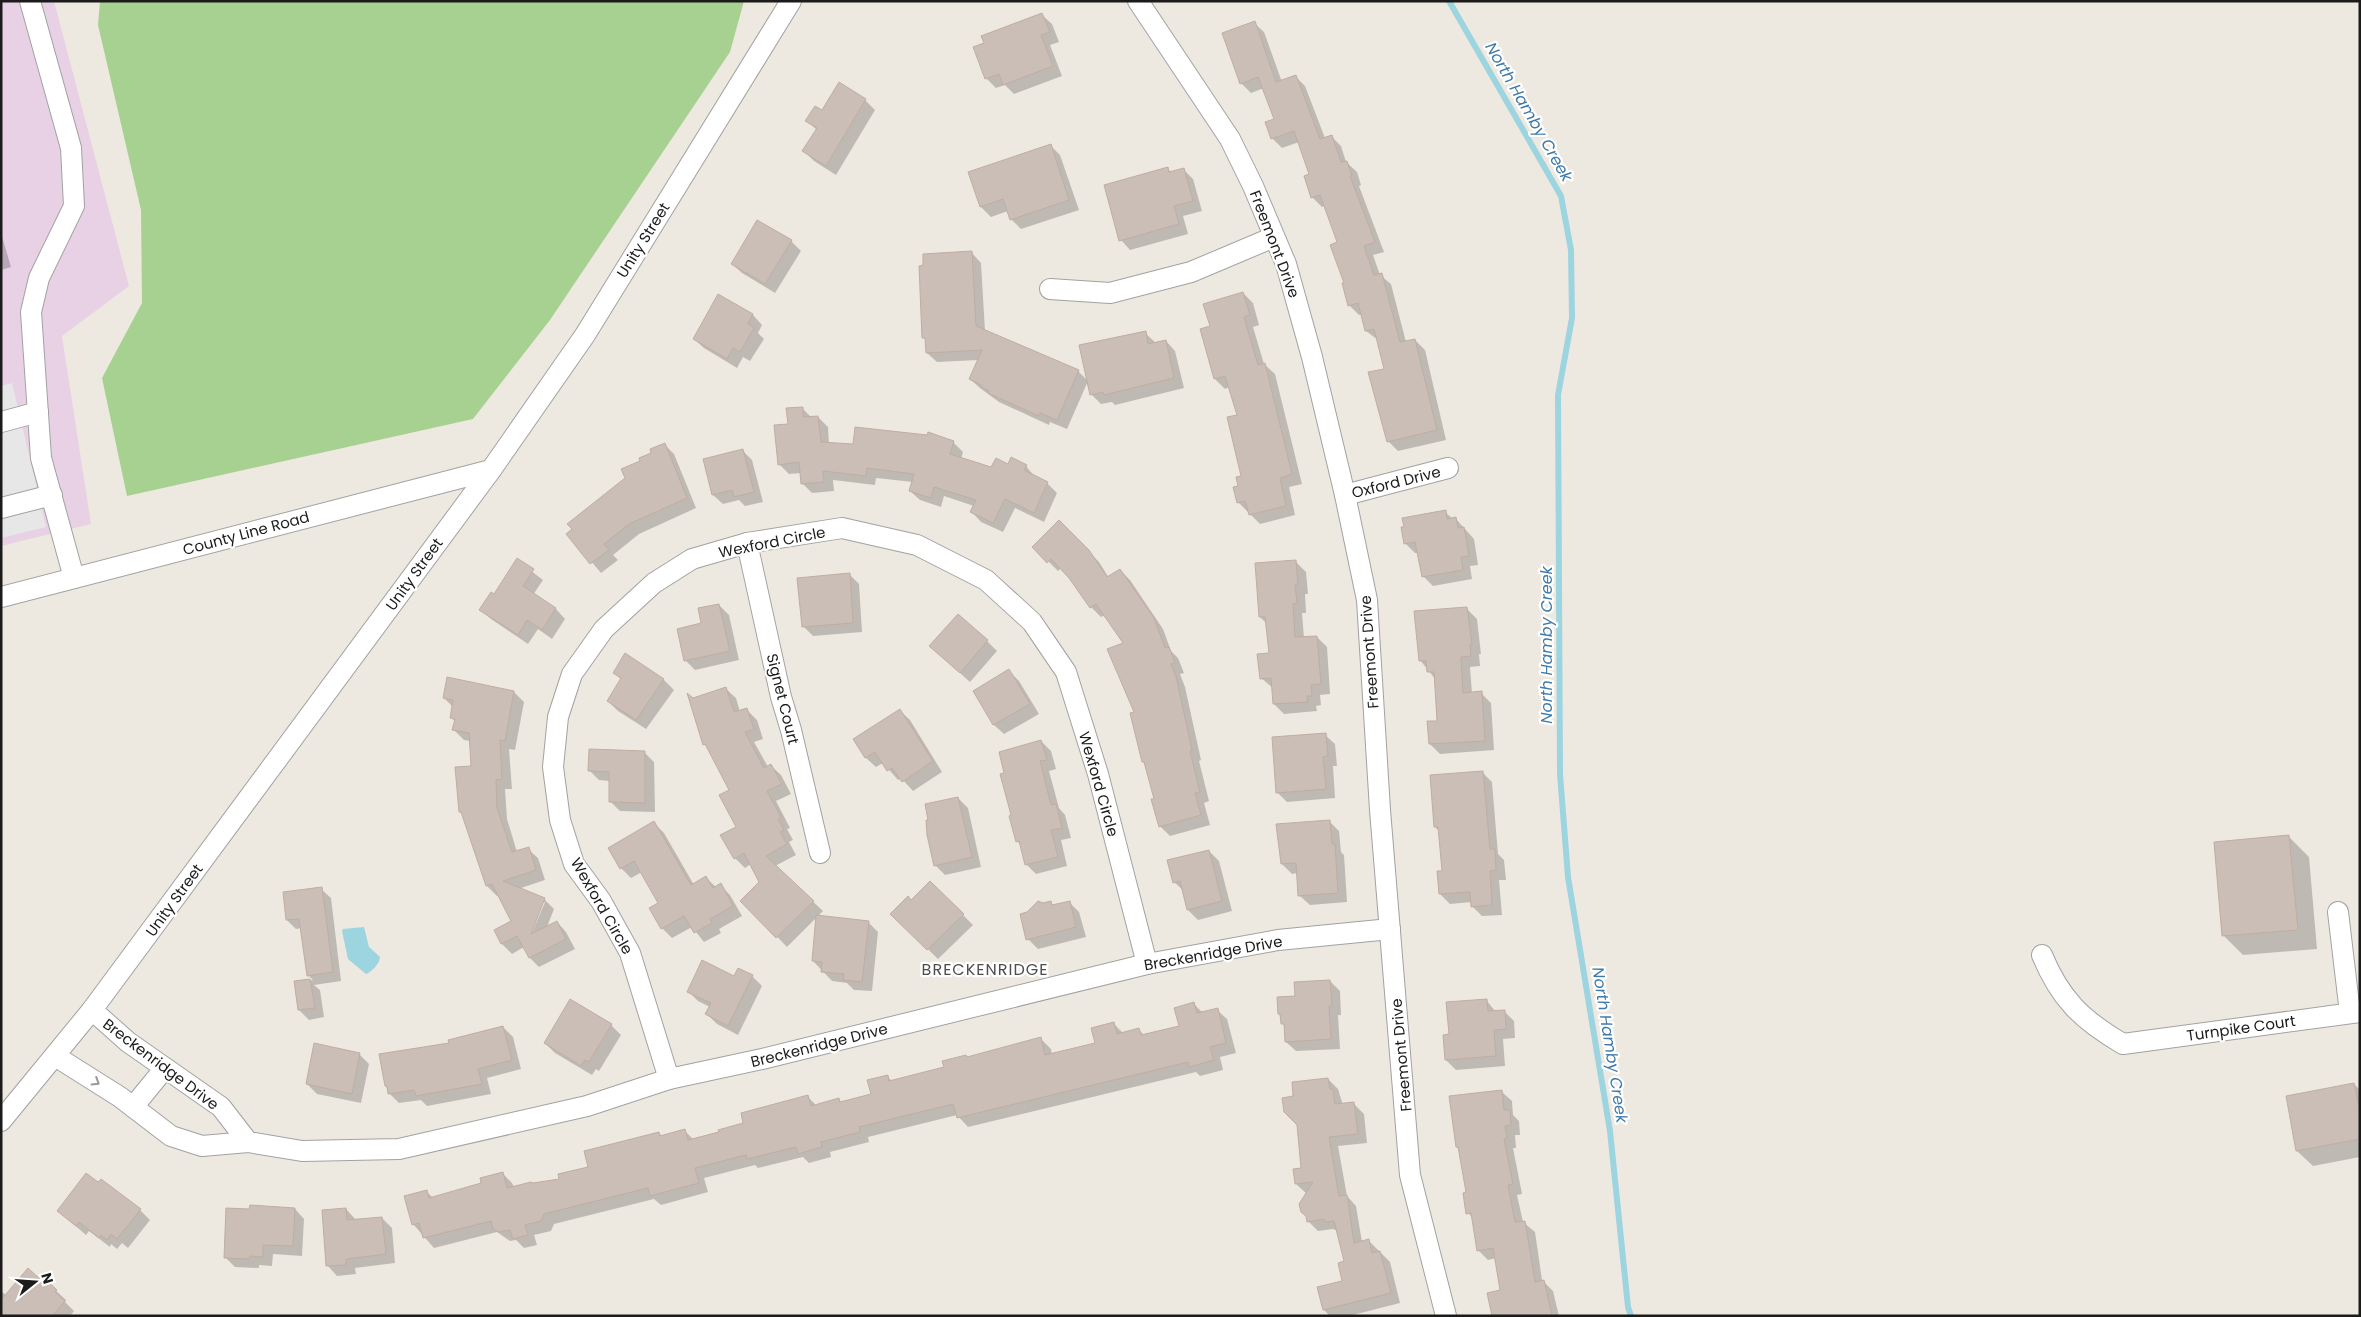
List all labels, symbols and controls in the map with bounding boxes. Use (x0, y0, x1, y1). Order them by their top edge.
water label: North Hamby Creek (1480, 38, 1579, 187)
street label: Freemont Drive (1245, 187, 1305, 301)
street label: Unity Street (612, 198, 674, 282)
street label: Oxford Drive (1349, 461, 1443, 503)
street label: County Line Road (180, 506, 312, 560)
street label: Wexford Circle (717, 521, 827, 563)
street label: Unity Street (380, 533, 448, 615)
water label: North Hamby Creek (1535, 565, 1558, 724)
street label: Freemont Drive (1355, 595, 1383, 709)
street label: Signet Court (762, 651, 804, 747)
street label: Wexford Circle (1074, 729, 1124, 839)
street label: Wexford Circle (566, 854, 638, 958)
street label: Unity Street (140, 859, 208, 941)
street label: Breckenridge Drive (1142, 930, 1284, 976)
district label: BRECKENRIDGE (922, 958, 1048, 981)
water label: North Hamby Creek (1586, 965, 1634, 1125)
street label: Freemont Drive (1386, 998, 1416, 1112)
street label: Turnpike Court (2185, 1010, 2297, 1046)
street label: Breckenridge Drive (99, 1013, 223, 1115)
street label: Breckenridge Drive (748, 1018, 890, 1072)
one-way arrow (90, 1076, 99, 1086)
north arrow (10, 1257, 60, 1307)
text: N (36, 1270, 59, 1286)

